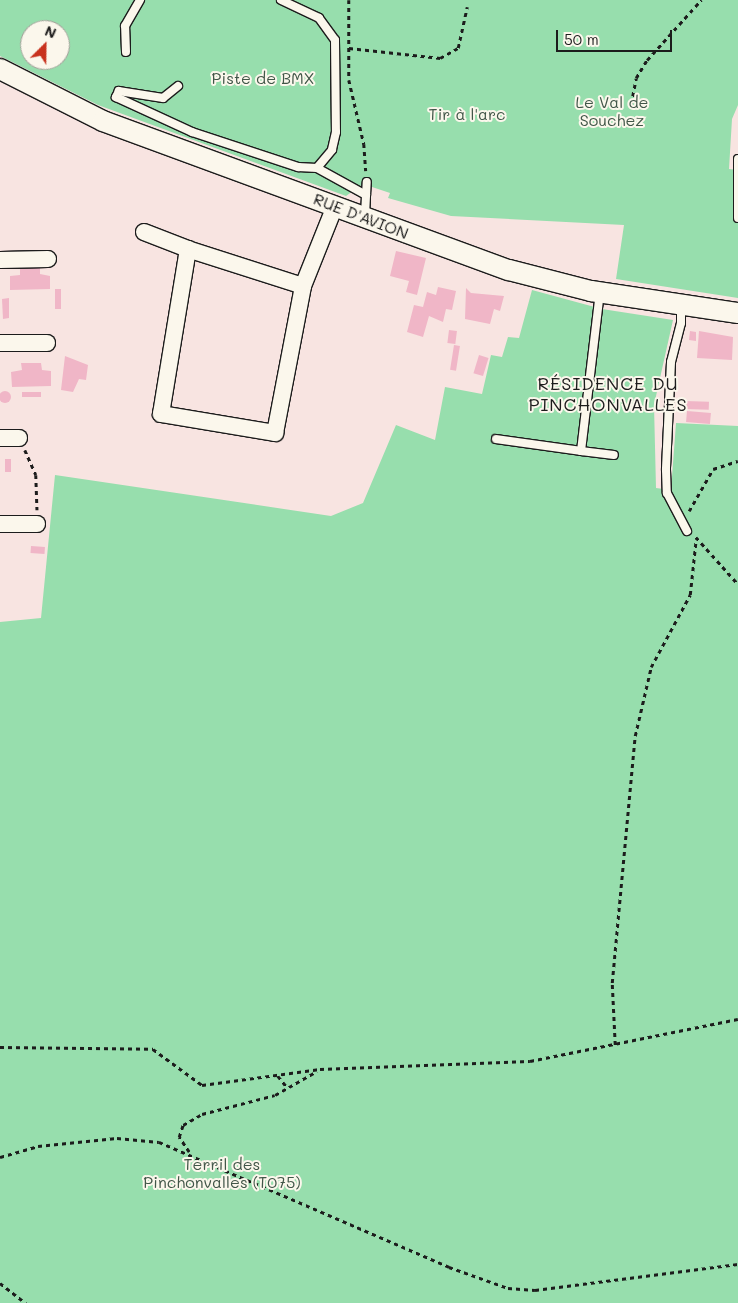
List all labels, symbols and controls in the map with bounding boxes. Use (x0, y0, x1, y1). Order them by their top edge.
north arrow (20, 20, 70, 70)
scale bar (558, 20, 674, 52)
text: N (42, 21, 59, 42)
text: 50 m (564, 29, 599, 49)
park label: Piste de BMX (212, 68, 314, 88)
park label: Le Val de Souchez (576, 92, 648, 130)
park label: Tir à l'arc (428, 104, 506, 124)
street label: RUE D'AVION (311, 189, 411, 243)
district label: RÉSIDENCE DU PINCHONVALLES (527, 373, 689, 416)
park label: Terril des Pinchonvalles (T075) (143, 1154, 301, 1192)

